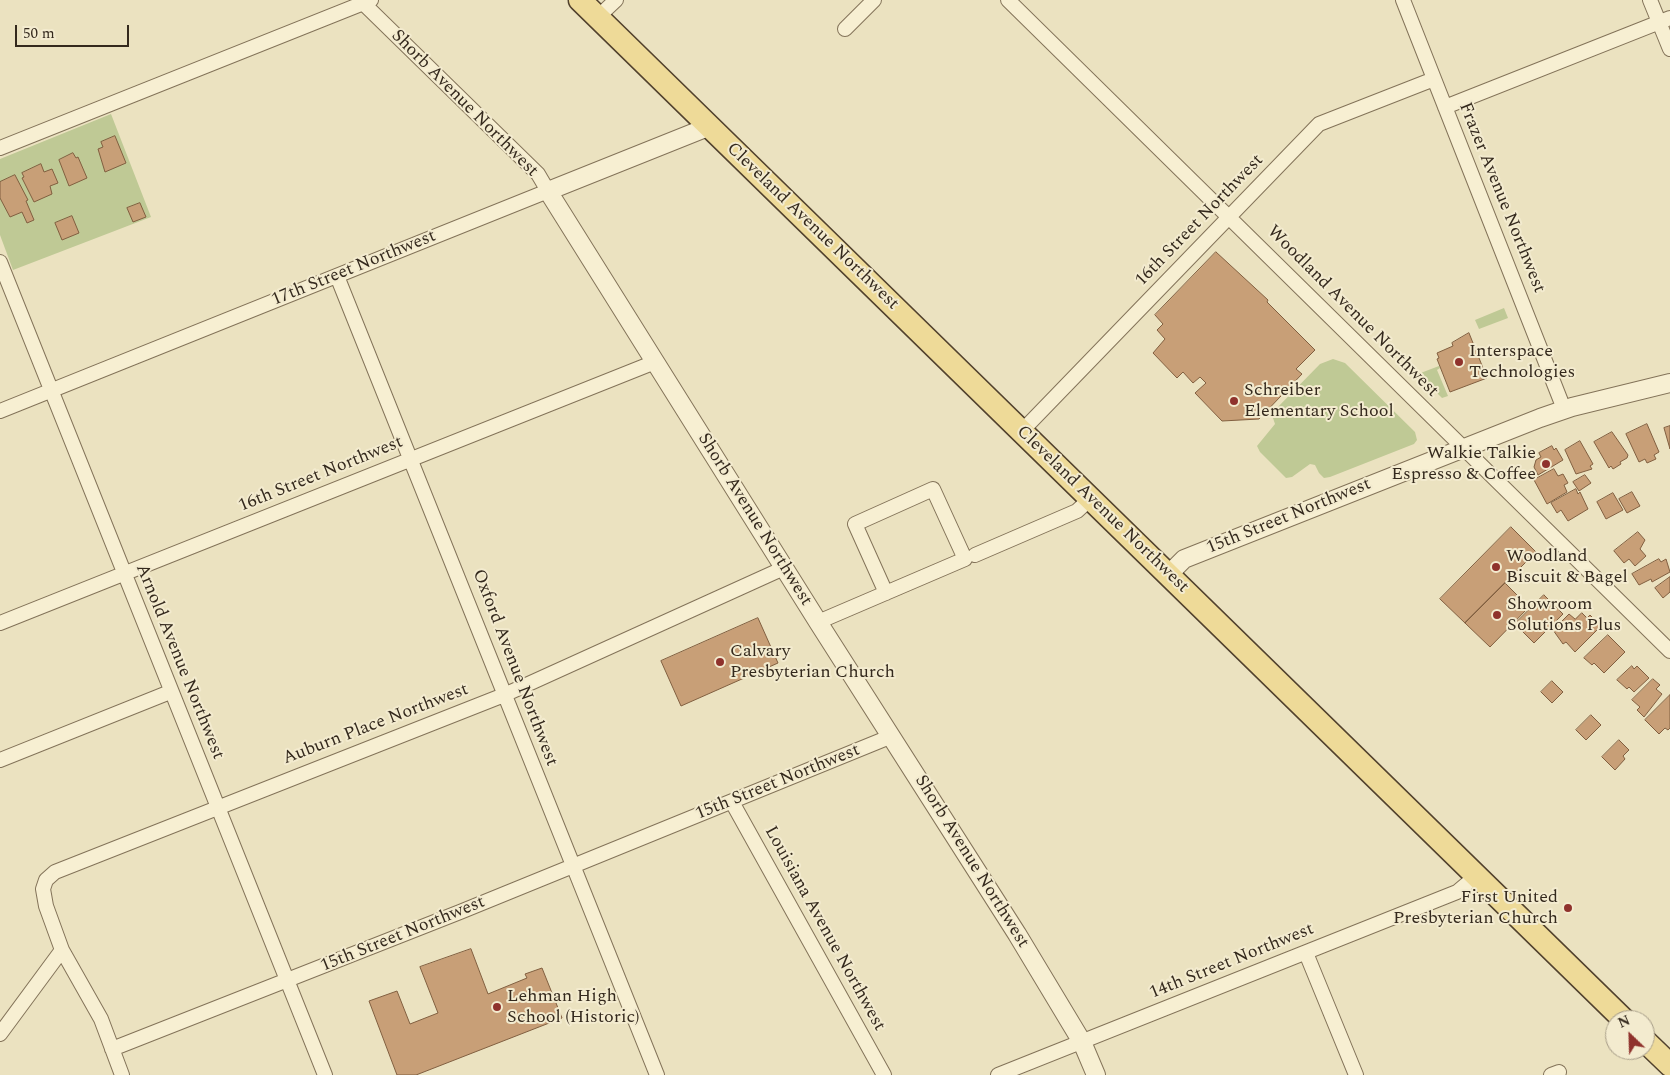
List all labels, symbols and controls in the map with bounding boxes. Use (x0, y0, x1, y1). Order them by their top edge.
scale bar (18, 15, 131, 47)
text: 50 m (23, 22, 55, 45)
street label: Shorb Avenue Northwest (386, 26, 542, 182)
street label: Frazer Avenue Northwest (1453, 100, 1549, 296)
street label: Cleveland Avenue Northwest (721, 139, 903, 315)
street label: 16th Street Northwest (1131, 150, 1269, 292)
street label: Woodland Avenue Northwest (1262, 222, 1442, 402)
street label: 17th Street Northwest (269, 226, 439, 312)
place label: Interspace Technologies (1469, 341, 1575, 384)
marker: Interspace Technologies (1453, 356, 1465, 368)
place label: Schreiber Elementary School (1244, 380, 1394, 422)
marker: Schreiber Elementary School (1228, 395, 1240, 407)
street label: Cleveland Avenue Northwest (1011, 422, 1193, 598)
street label: Shorb Avenue Northwest (692, 430, 816, 610)
street label: 16th Street Northwest (236, 432, 406, 518)
place label: Walkie Talkie Espresso & Coffee (1391, 443, 1536, 486)
marker: Walkie Talkie Espresso & Coffee (1540, 458, 1552, 470)
street label: 15th Street Northwest (1204, 474, 1374, 560)
place label: Woodland Biscuit & Bagel (1506, 546, 1628, 588)
street label: Arnold Avenue Northwest (130, 561, 228, 763)
marker: Woodland Biscuit & Bagel (1490, 561, 1502, 573)
street label: Oxford Avenue Northwest (466, 567, 562, 769)
place label: Showroom Solutions Plus (1507, 594, 1621, 636)
marker: Showroom Solutions Plus (1491, 609, 1503, 621)
place label: Calvary Presbyterian Church (730, 641, 895, 684)
marker: Calvary Presbyterian Church (714, 656, 726, 668)
street label: Auburn Place Northwest (280, 680, 472, 770)
street label: 15th Street Northwest (693, 740, 863, 826)
street label: Shorb Avenue Northwest (909, 772, 1033, 952)
street label: Louisiana Avenue Northwest (759, 823, 889, 1035)
place label: First United Presbyterian Church (1393, 887, 1558, 930)
street label: 15th Street Northwest (318, 892, 488, 978)
marker: First United Presbyterian Church (1562, 902, 1574, 914)
street label: 14th Street Northwest (1147, 919, 1317, 1005)
place label: Lehman High School (Historic) (507, 986, 639, 1028)
marker: Lehman High School (Historic) (491, 1001, 503, 1013)
north arrow (1605, 1010, 1655, 1060)
text: N (1615, 1010, 1634, 1034)

